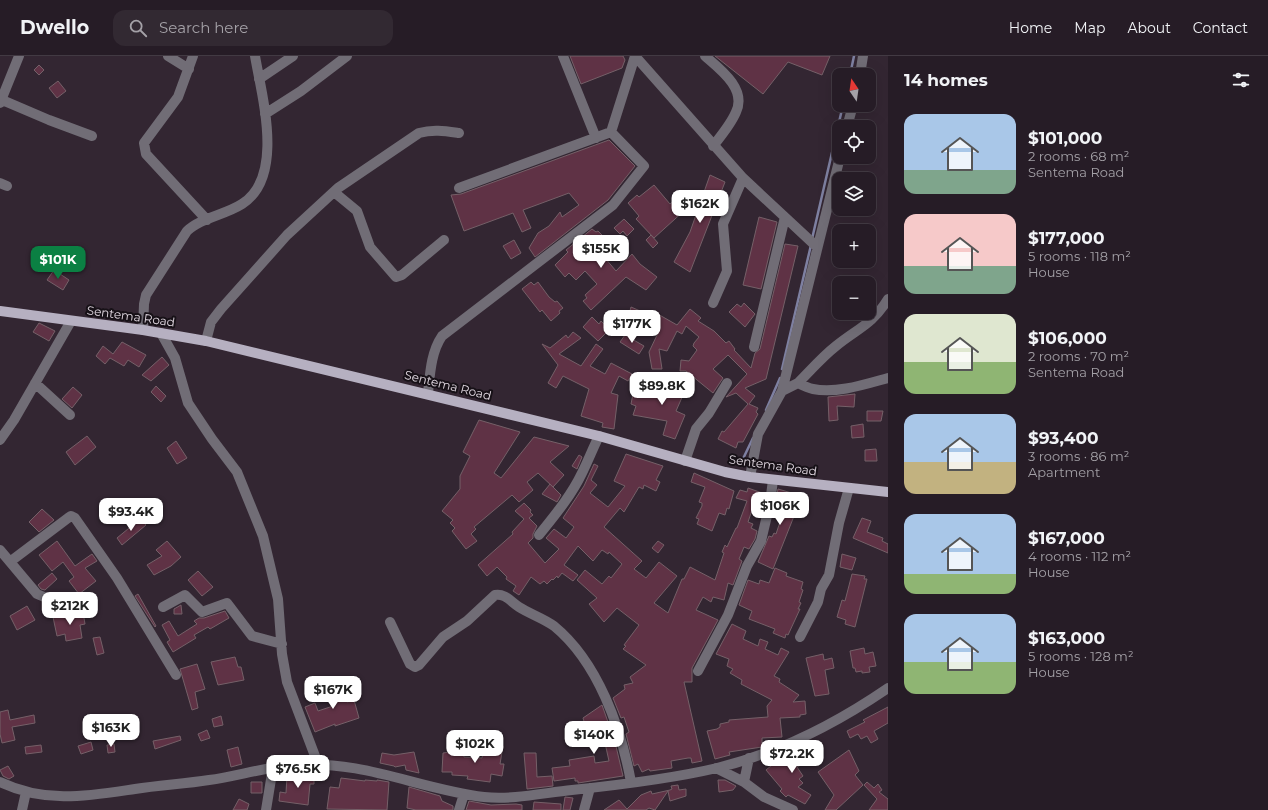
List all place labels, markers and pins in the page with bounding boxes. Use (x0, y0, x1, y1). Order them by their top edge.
pin: $162K (672, 190, 728, 224)
pin: $155K (573, 235, 629, 269)
pin: $101K (30, 246, 86, 280)
pin: $177K (604, 310, 660, 344)
pin: $89.8K (629, 372, 695, 406)
pin: $106K (752, 492, 808, 526)
pin: $93.4K (98, 498, 164, 532)
pin: $212K (42, 592, 98, 626)
pin: $167K (305, 676, 361, 710)
pin: $163K (83, 714, 139, 748)
pin: $140K (566, 721, 622, 755)
pin: $102K (447, 730, 503, 764)
pin: $72.2K (759, 740, 825, 774)
pin: $76.5K (265, 755, 331, 789)

